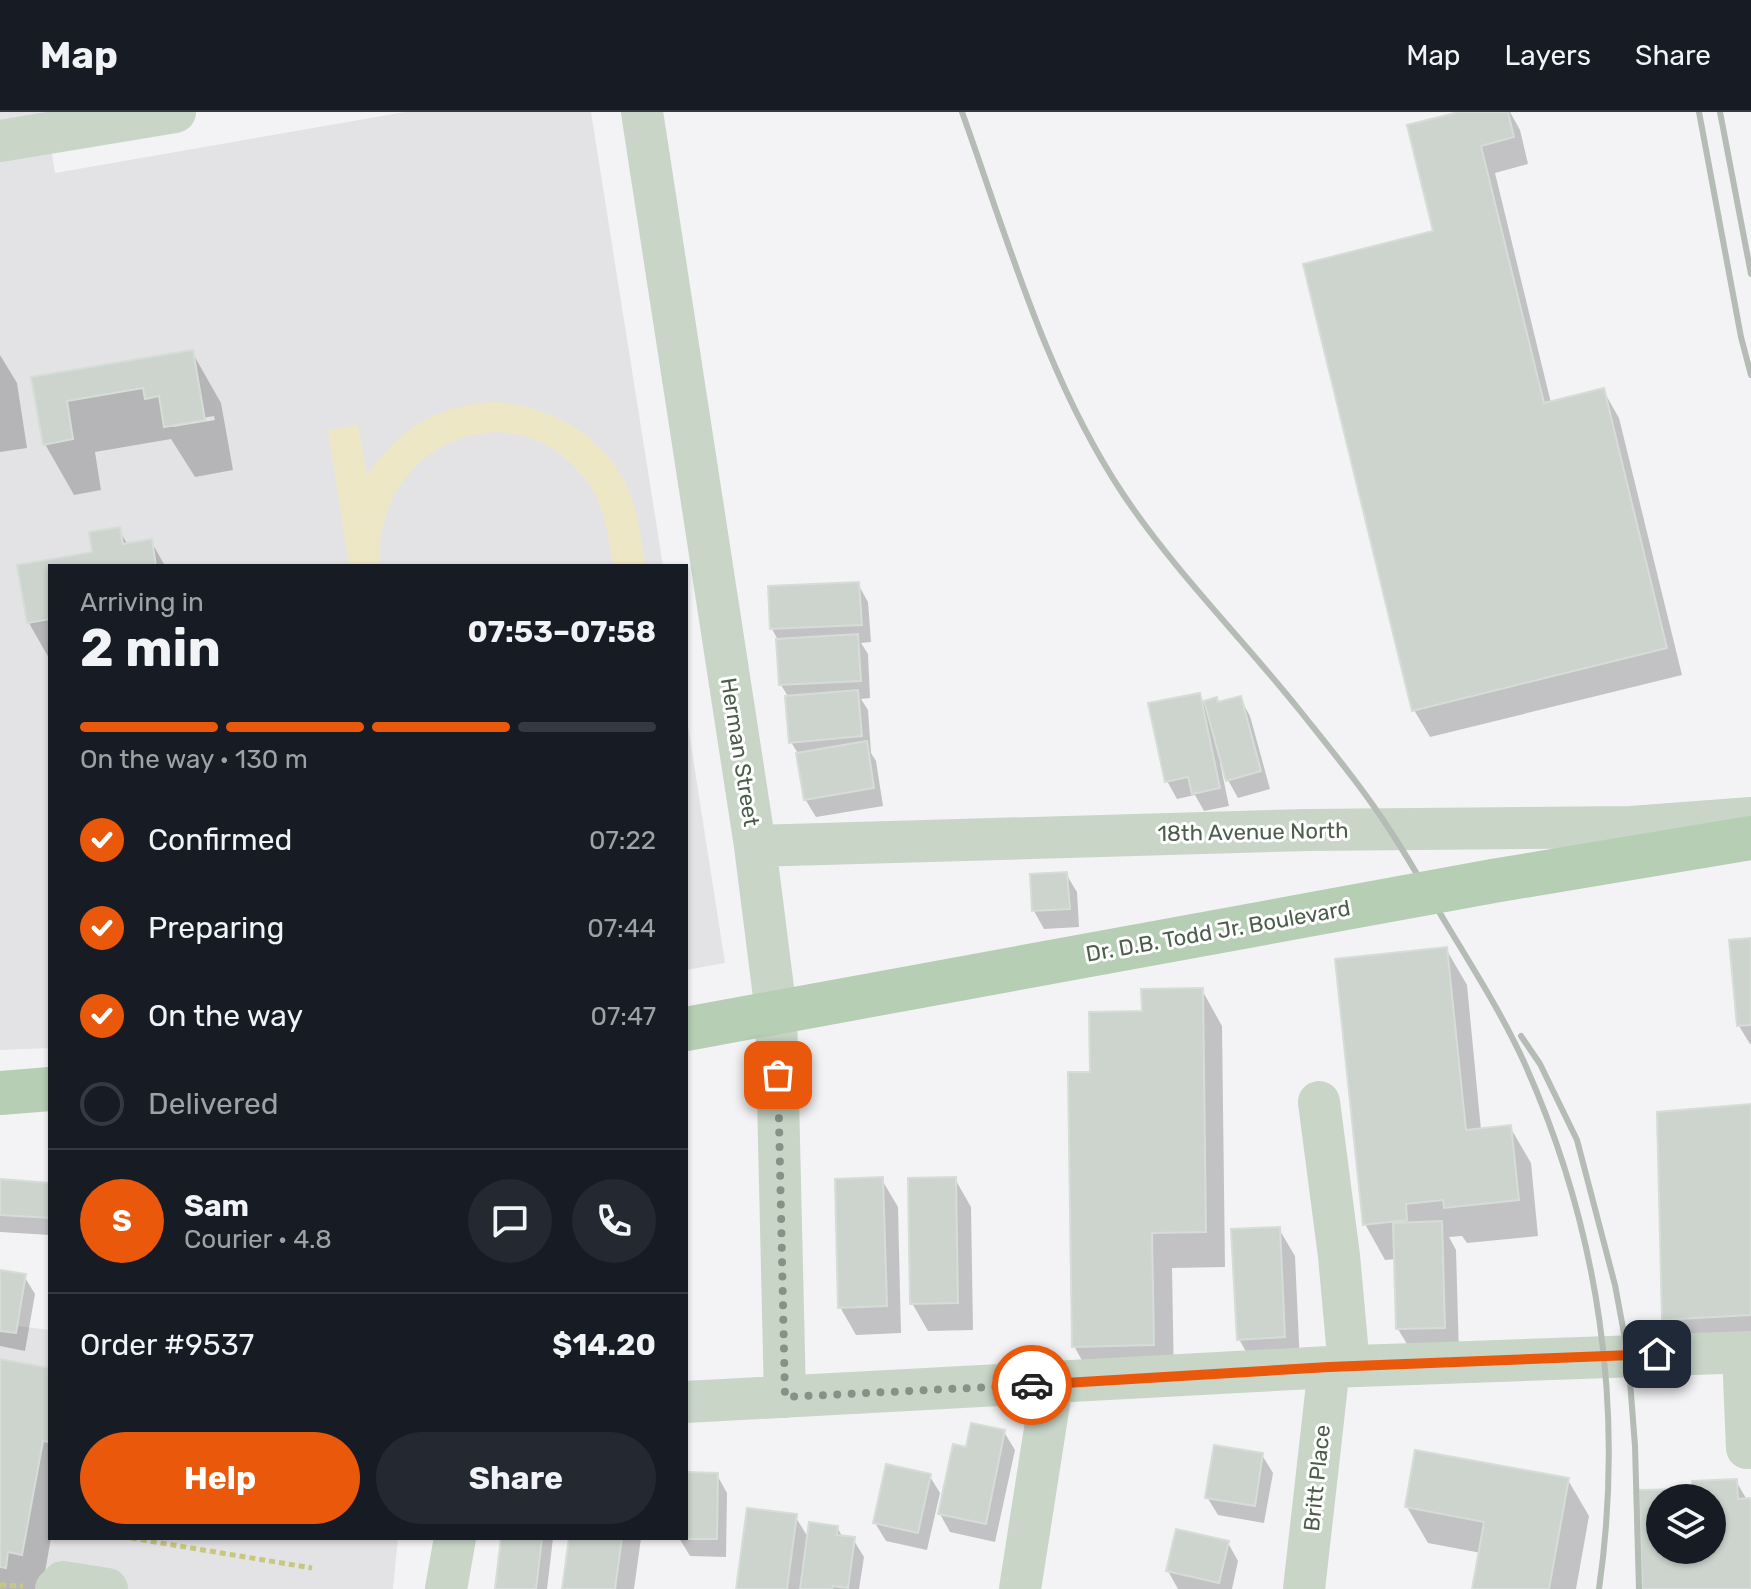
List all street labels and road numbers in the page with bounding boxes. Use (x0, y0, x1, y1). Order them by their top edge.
street label: Herman Street (715, 676, 765, 829)
street label: 18th Avenue North (1157, 817, 1349, 847)
street label: Dr. D.B. Todd Jr. Boulevard (1084, 894, 1352, 968)
street label: Britt Place (1298, 1423, 1336, 1533)

